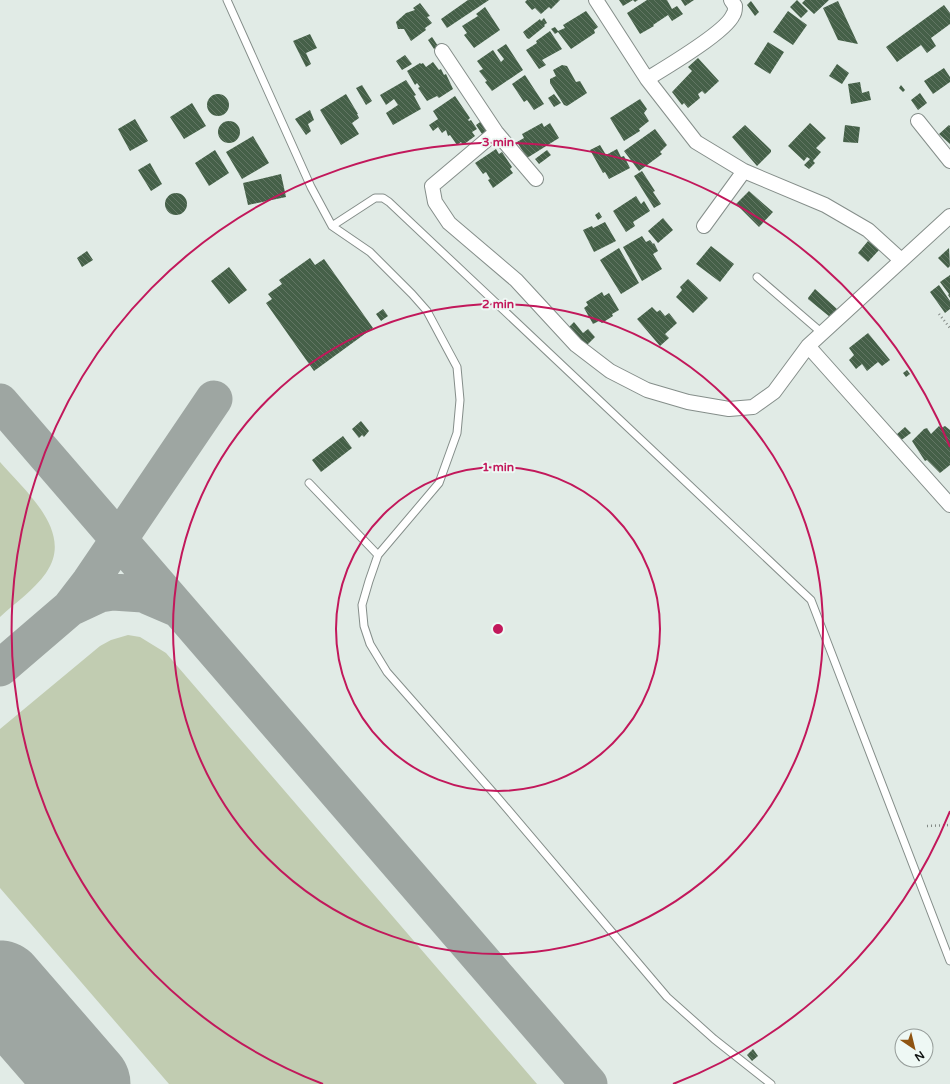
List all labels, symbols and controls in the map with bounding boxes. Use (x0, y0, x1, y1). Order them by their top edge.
text: 3 min (482, 135, 514, 149)
text: 2 min (482, 297, 514, 311)
text: 1 min (482, 460, 514, 474)
centre of rings (491, 622, 505, 636)
north arrow (894, 1028, 934, 1068)
text: N (912, 1048, 927, 1064)

